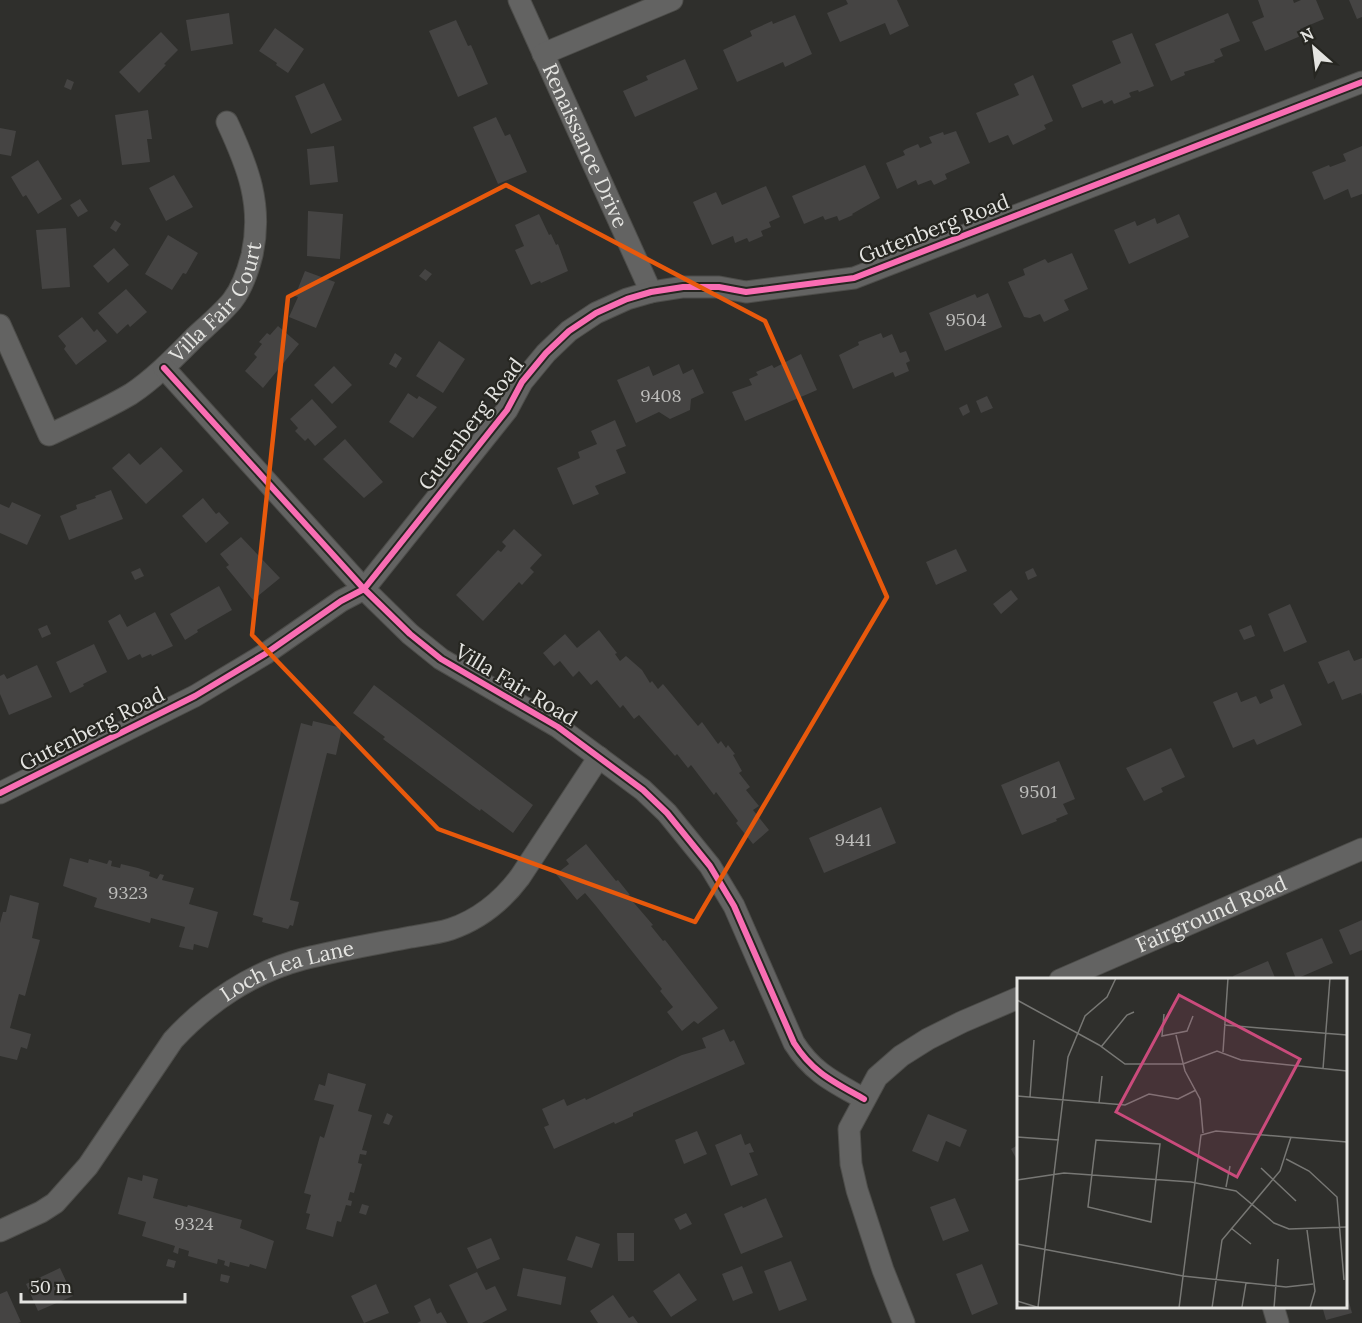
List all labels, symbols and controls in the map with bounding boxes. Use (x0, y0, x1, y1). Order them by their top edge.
north arrow (1284, 18, 1344, 78)
text: N (1297, 23, 1317, 46)
street label: Renaissance Drive (536, 59, 634, 232)
street label: Gutenberg Road (855, 187, 1013, 270)
street label: Villa Fair Court (163, 239, 267, 369)
house number: 9504 (945, 308, 987, 331)
street label: Gutenberg Road (412, 352, 529, 495)
house number: 9408 (640, 384, 682, 407)
street label: Villa Fair Road (449, 637, 582, 732)
street label: Gutenberg Road (15, 680, 169, 777)
house number: 9501 (1019, 780, 1057, 803)
house number: 9441 (835, 828, 871, 851)
street label: Fairground Road (1132, 869, 1291, 958)
house number: 9323 (108, 881, 148, 904)
street label: Loch Lea Lane (215, 934, 356, 1007)
inset map (1017, 978, 1347, 1308)
house number: 9324 (174, 1212, 214, 1235)
scale bar (21, 1266, 184, 1304)
text: 50 m (30, 1275, 72, 1298)

